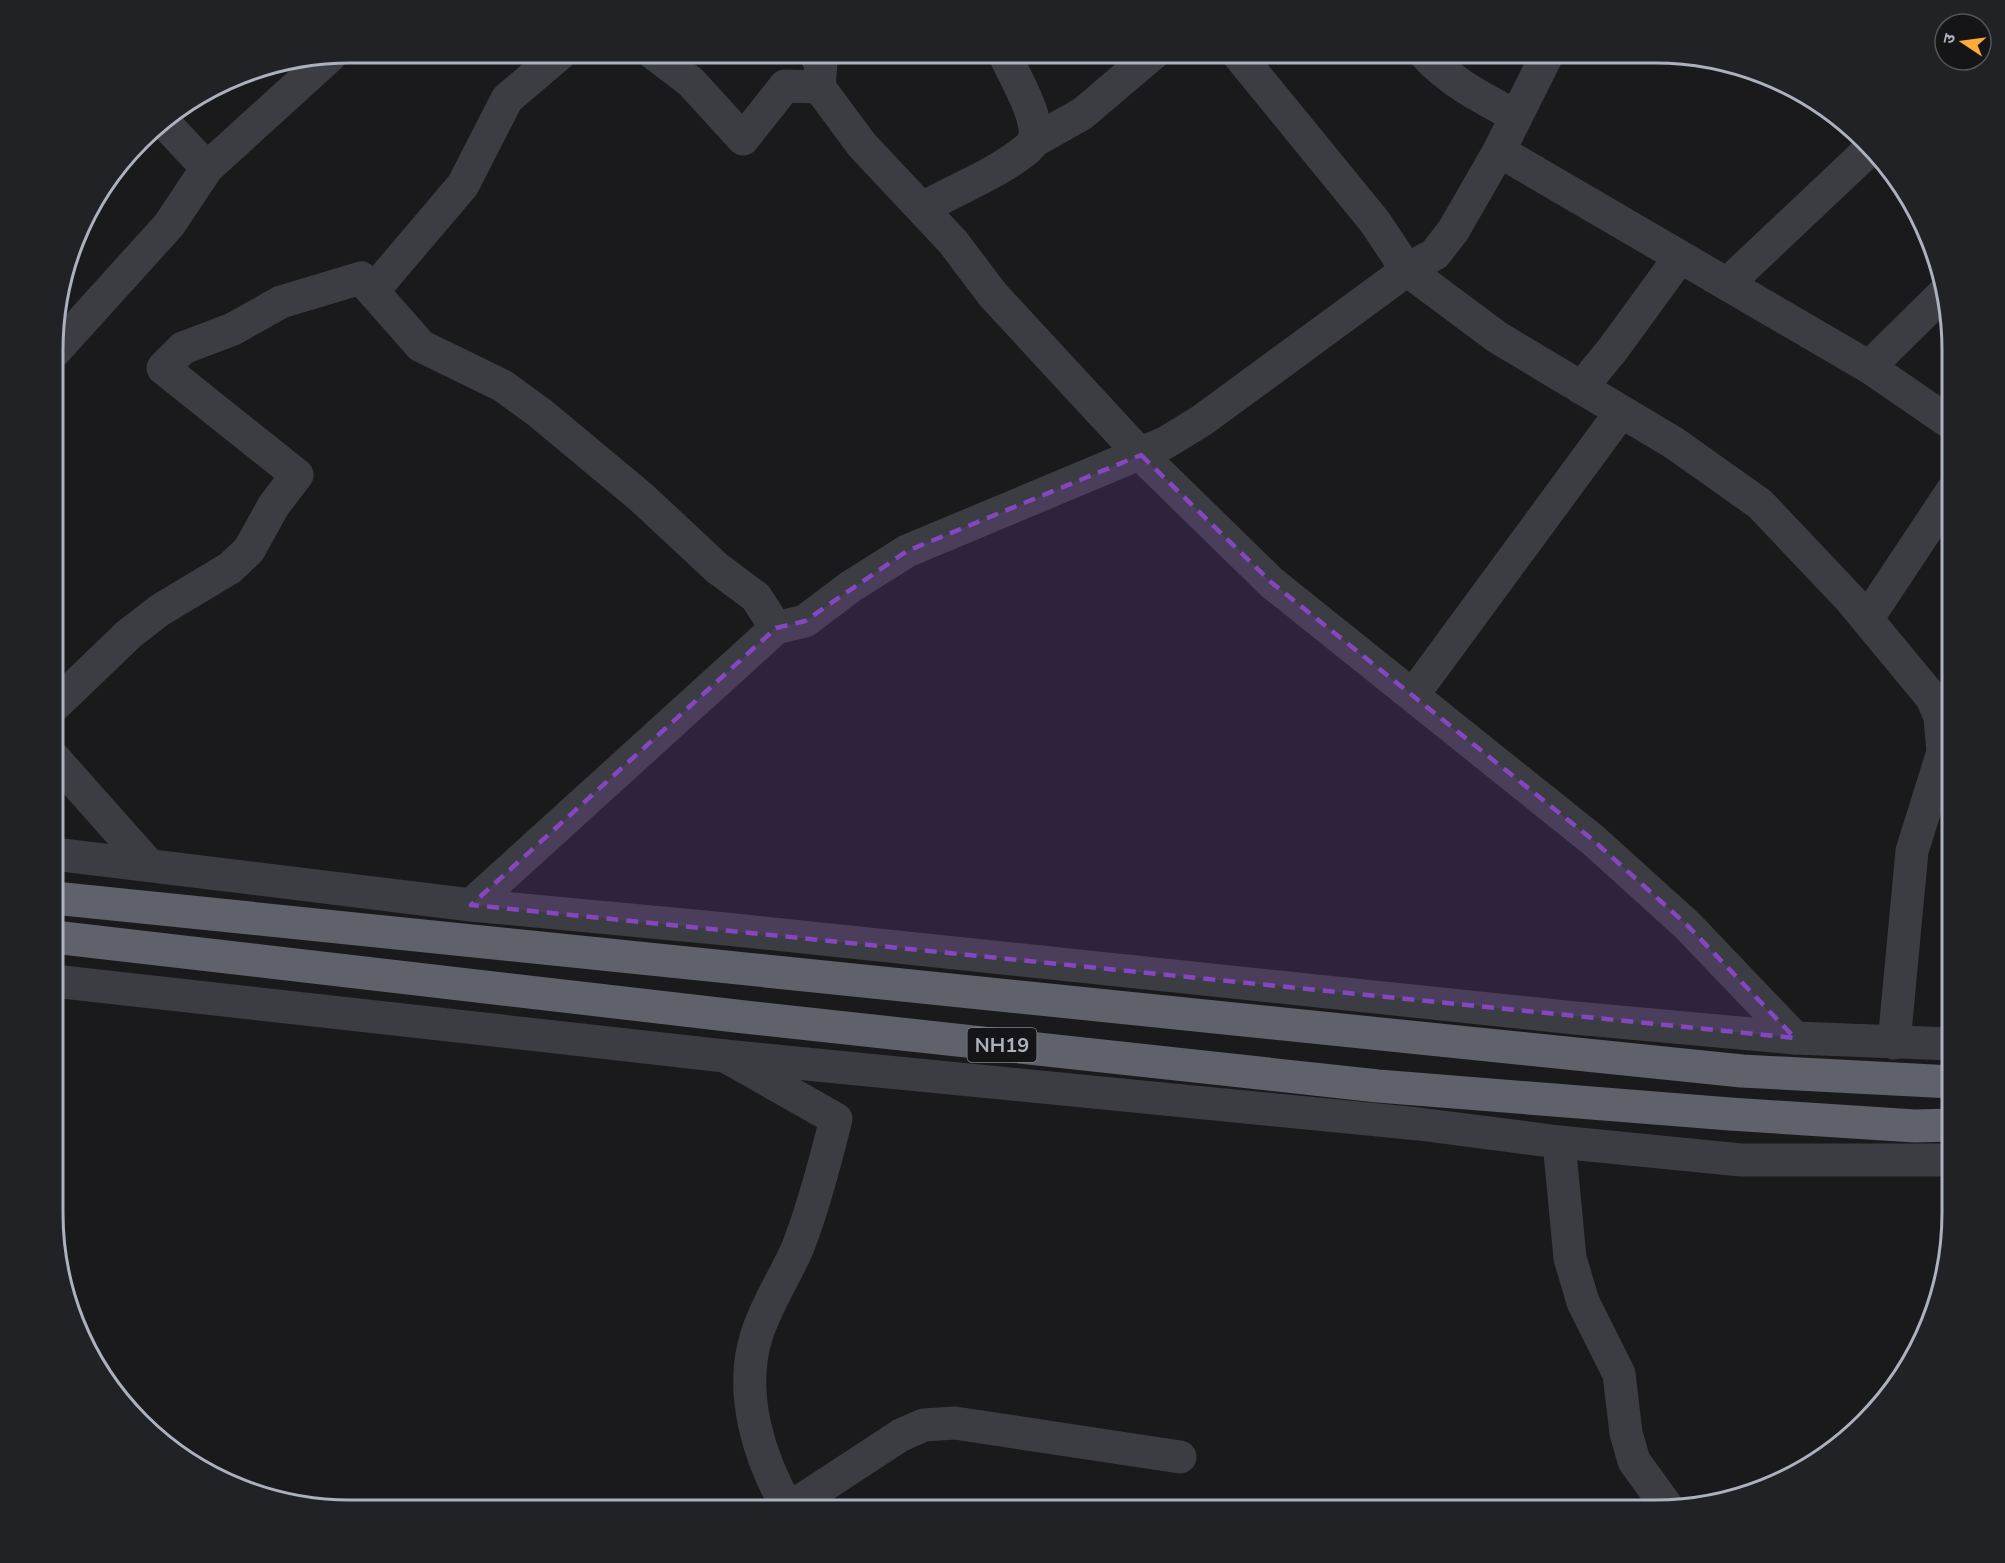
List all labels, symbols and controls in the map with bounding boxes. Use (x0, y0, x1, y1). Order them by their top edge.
north arrow (1933, 12, 1993, 72)
text: उ (1938, 31, 1961, 46)
road number: NH19 (968, 1028, 1036, 1062)

